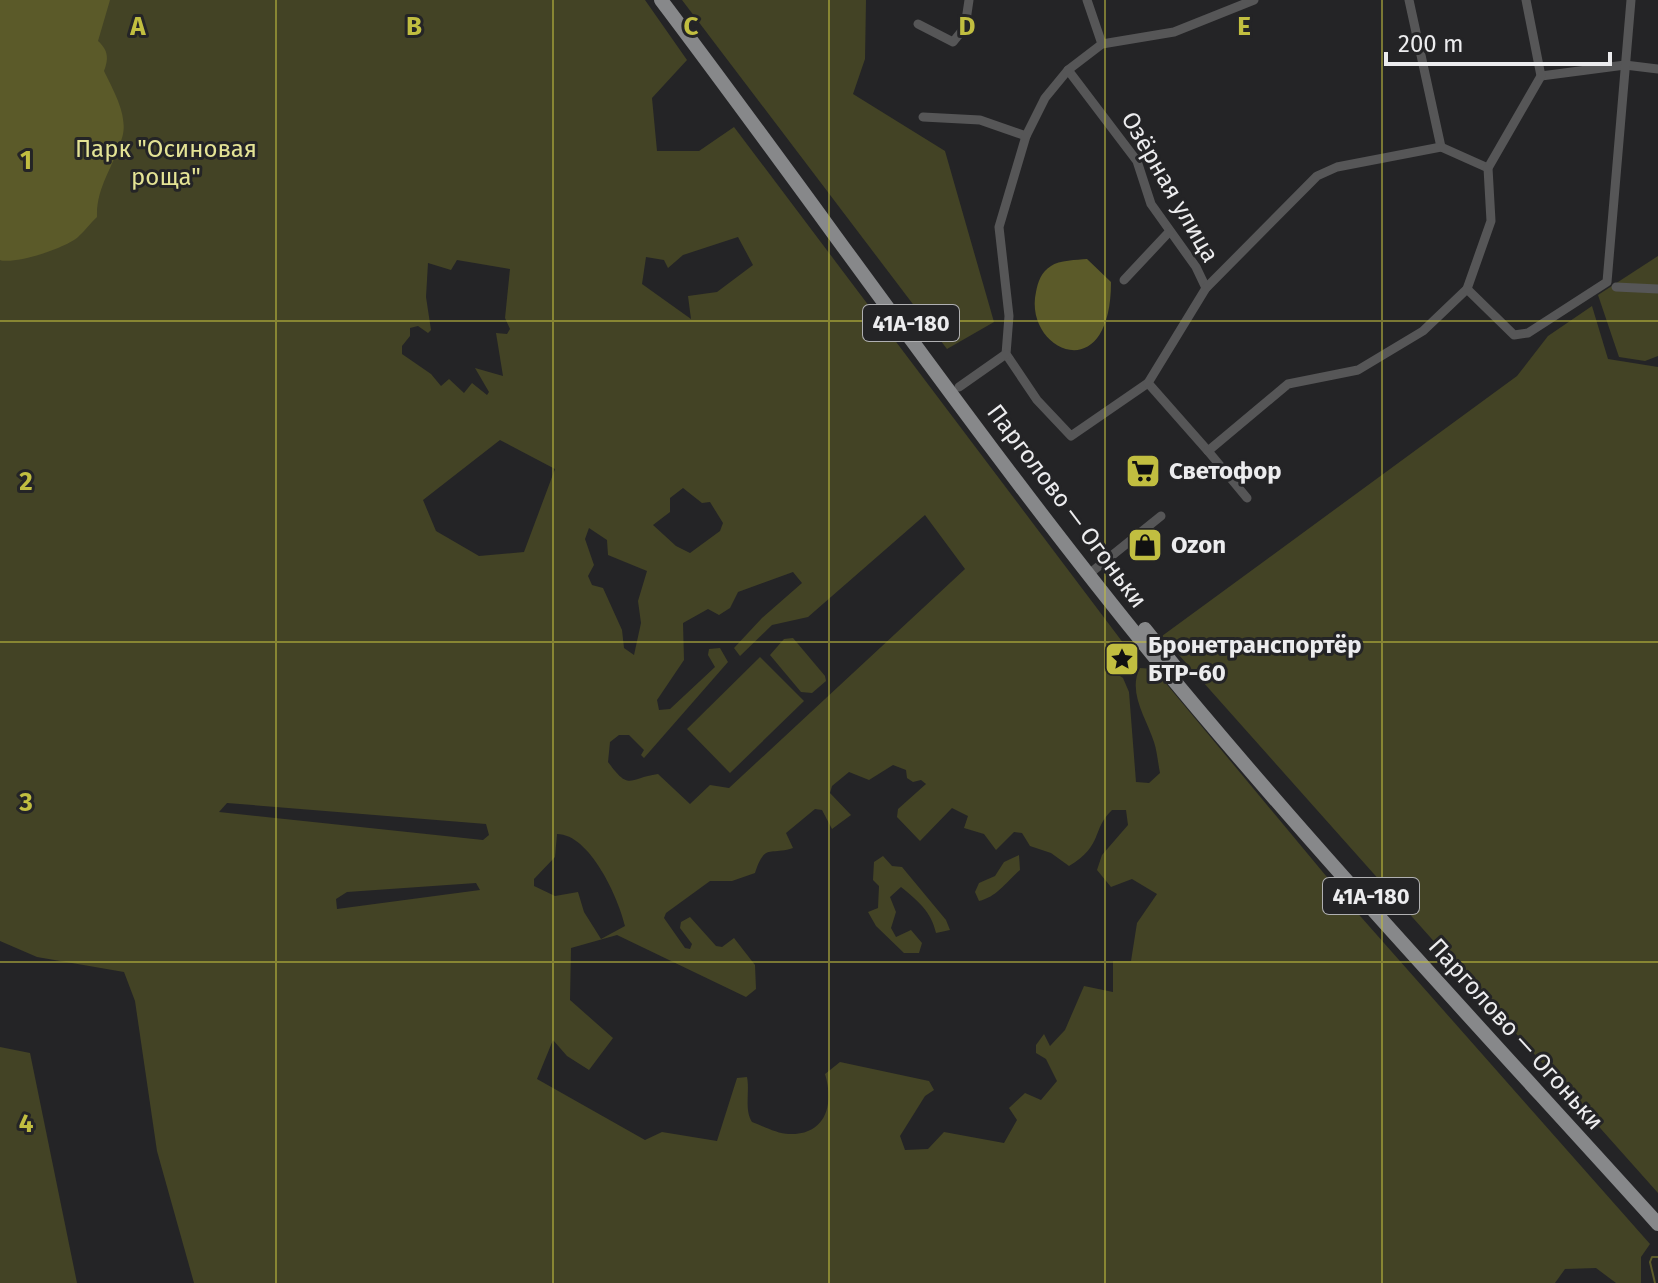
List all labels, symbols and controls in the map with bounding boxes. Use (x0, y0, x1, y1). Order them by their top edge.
text: A (129, 11, 146, 42)
text: B (406, 11, 422, 42)
text: C (684, 11, 699, 42)
text: D (959, 11, 976, 42)
text: E (1237, 11, 1251, 42)
scale bar (1386, 16, 1610, 66)
text: 200 m (1398, 30, 1464, 58)
street label: Озёрная улица (1116, 107, 1224, 267)
park label: Парк "Осиновая роща" (75, 135, 257, 191)
text: 1 (20, 145, 32, 176)
road number: 41А-180 (863, 305, 959, 341)
street label: Парголово — Огоньки (981, 399, 1153, 613)
supermarket icon: Светофор (1124, 452, 1162, 490)
place label: Светофор (1169, 457, 1282, 485)
text: 2 (19, 466, 33, 497)
shop icon: Ozon (1126, 526, 1164, 564)
place label: Ozon (1171, 531, 1226, 559)
place label: Бронетранспортёр БТР-60 (1148, 631, 1362, 687)
place icon: Бронетранспортёр БТР-60 (1103, 640, 1141, 678)
text: 3 (18, 787, 33, 818)
road number: 41А-180 (1323, 878, 1419, 914)
street label: Парголово — Огоньки (1423, 933, 1609, 1135)
text: 4 (19, 1108, 34, 1139)

